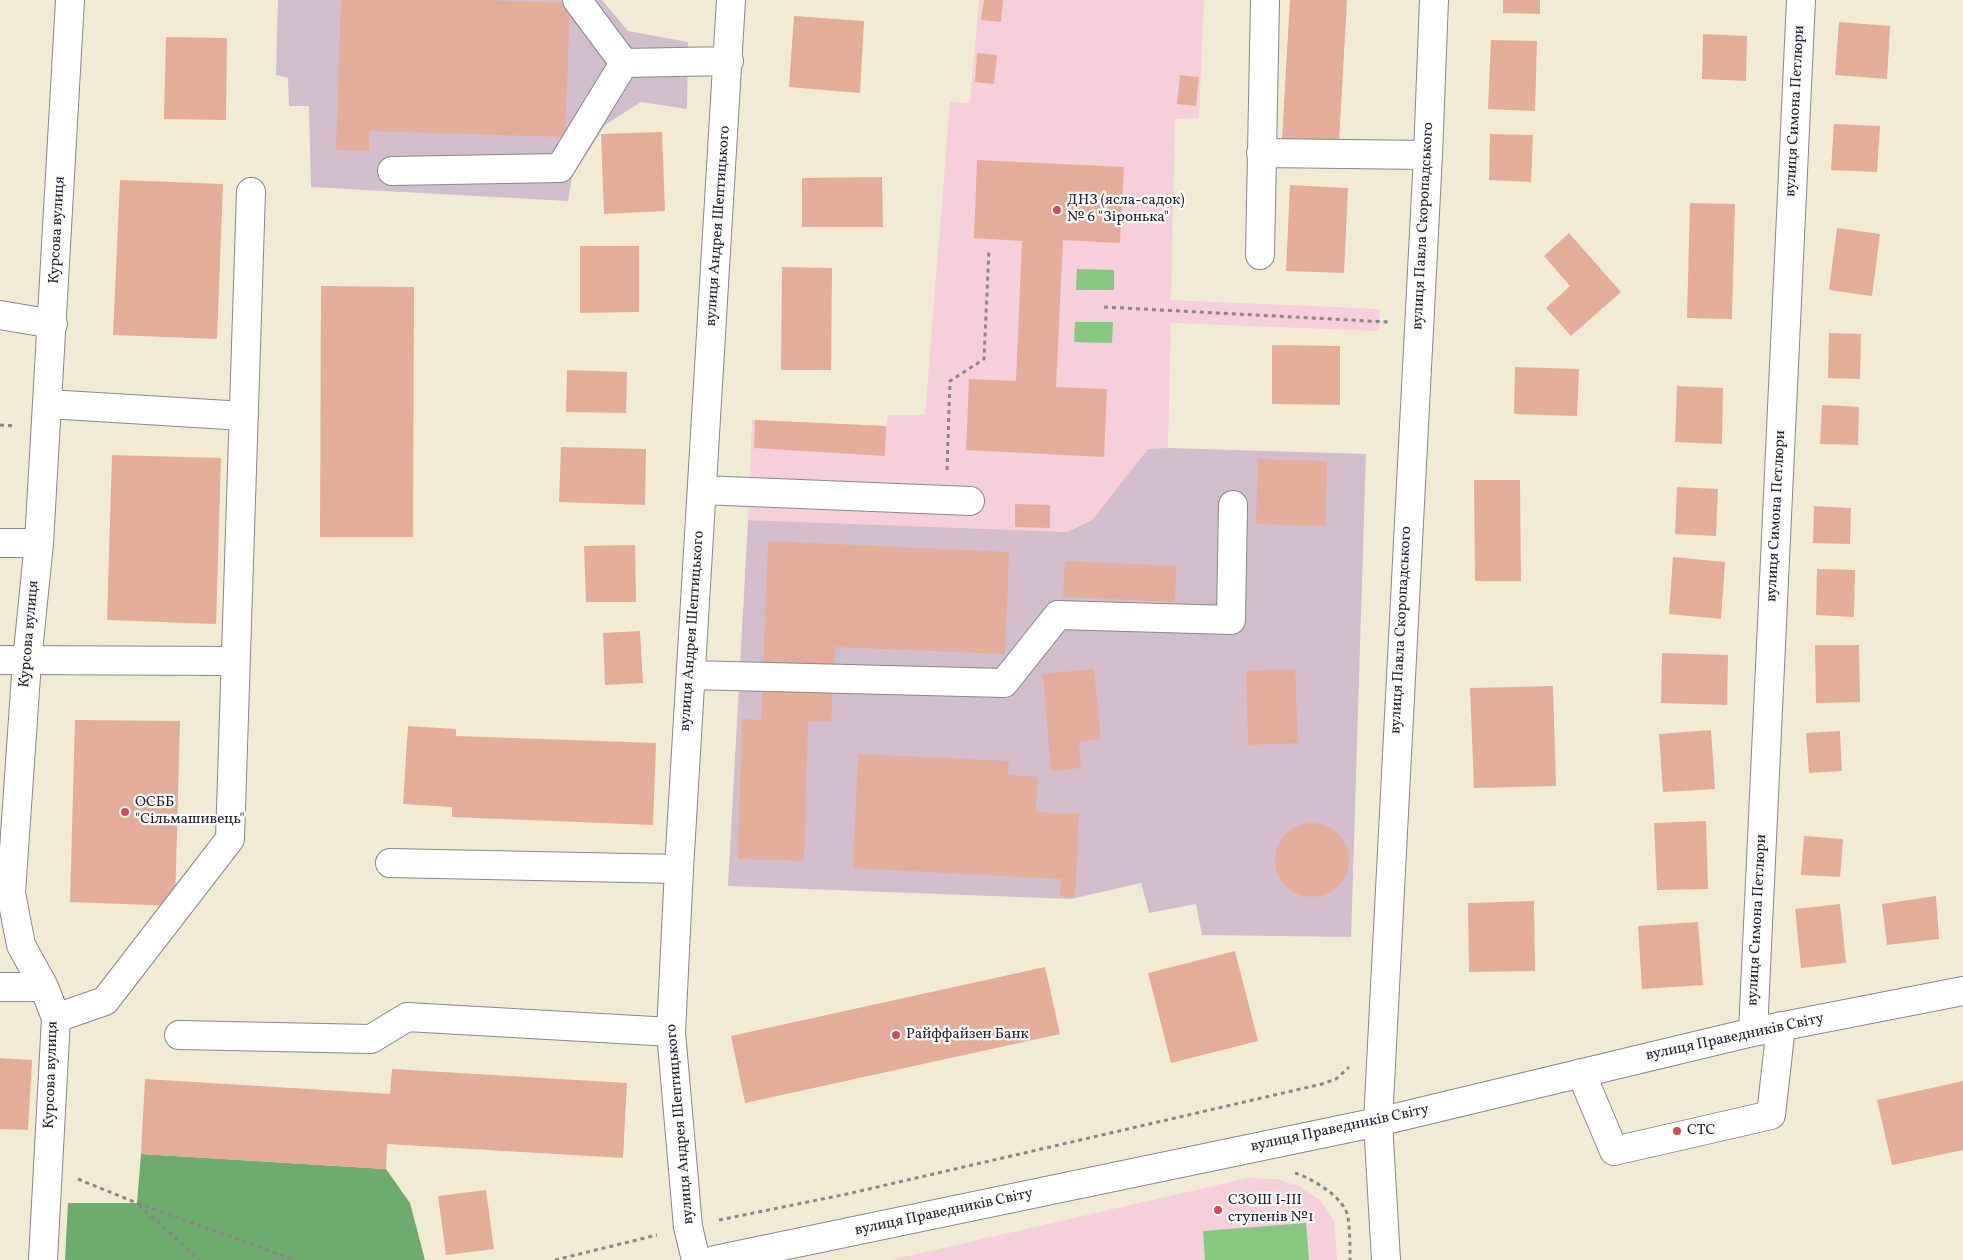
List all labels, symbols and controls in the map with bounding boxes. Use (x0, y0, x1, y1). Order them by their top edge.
street label: вулиця Симона Петлюри (1783, 25, 1809, 197)
street label: вулиця Павла Скоропадського (1410, 122, 1438, 330)
street label: вулиця Андрея Шептицького (703, 125, 735, 327)
street label: Курсова вулиця (46, 176, 70, 284)
place label: ДНЗ (ясла-садок) № 6 "Зіронька" (1067, 192, 1185, 227)
marker: ДНЗ (ясла-садок) № 6 "Зіронька" (1051, 204, 1063, 216)
street label: вулиця Симона Петлюри (1764, 430, 1790, 602)
street label: вулиця Павла Скоропадського (1388, 526, 1416, 734)
street label: вулиця Андрея Шептицького (677, 530, 709, 732)
street label: Курсова вулиця (16, 580, 44, 688)
place label: ОСББ "Сільмашивець" (135, 794, 245, 829)
marker: ОСББ "Сільмашивець" (119, 806, 131, 818)
street label: вулиця Симона Петлюри (1745, 834, 1771, 1006)
street label: вулиця Праведників Світу (1644, 1010, 1826, 1066)
street label: Курсова вулиця (41, 1021, 63, 1129)
street label: вулиця Андрея Шептицького (663, 1023, 699, 1225)
place label: Райффайзен Банк (906, 1026, 1029, 1044)
marker: Райффайзен Банк (890, 1029, 902, 1041)
street label: вулиця Праведників Світу (1249, 1101, 1431, 1157)
place label: СТС (1687, 1122, 1715, 1140)
marker: СТС (1671, 1125, 1683, 1137)
street label: вулиця Праведників Світу (853, 1185, 1035, 1241)
place label: СЗОШ І-ІІІ ступенів №1 (1228, 1192, 1314, 1227)
marker: СЗОШ І-ІІІ ступенів №1 (1212, 1204, 1224, 1216)

